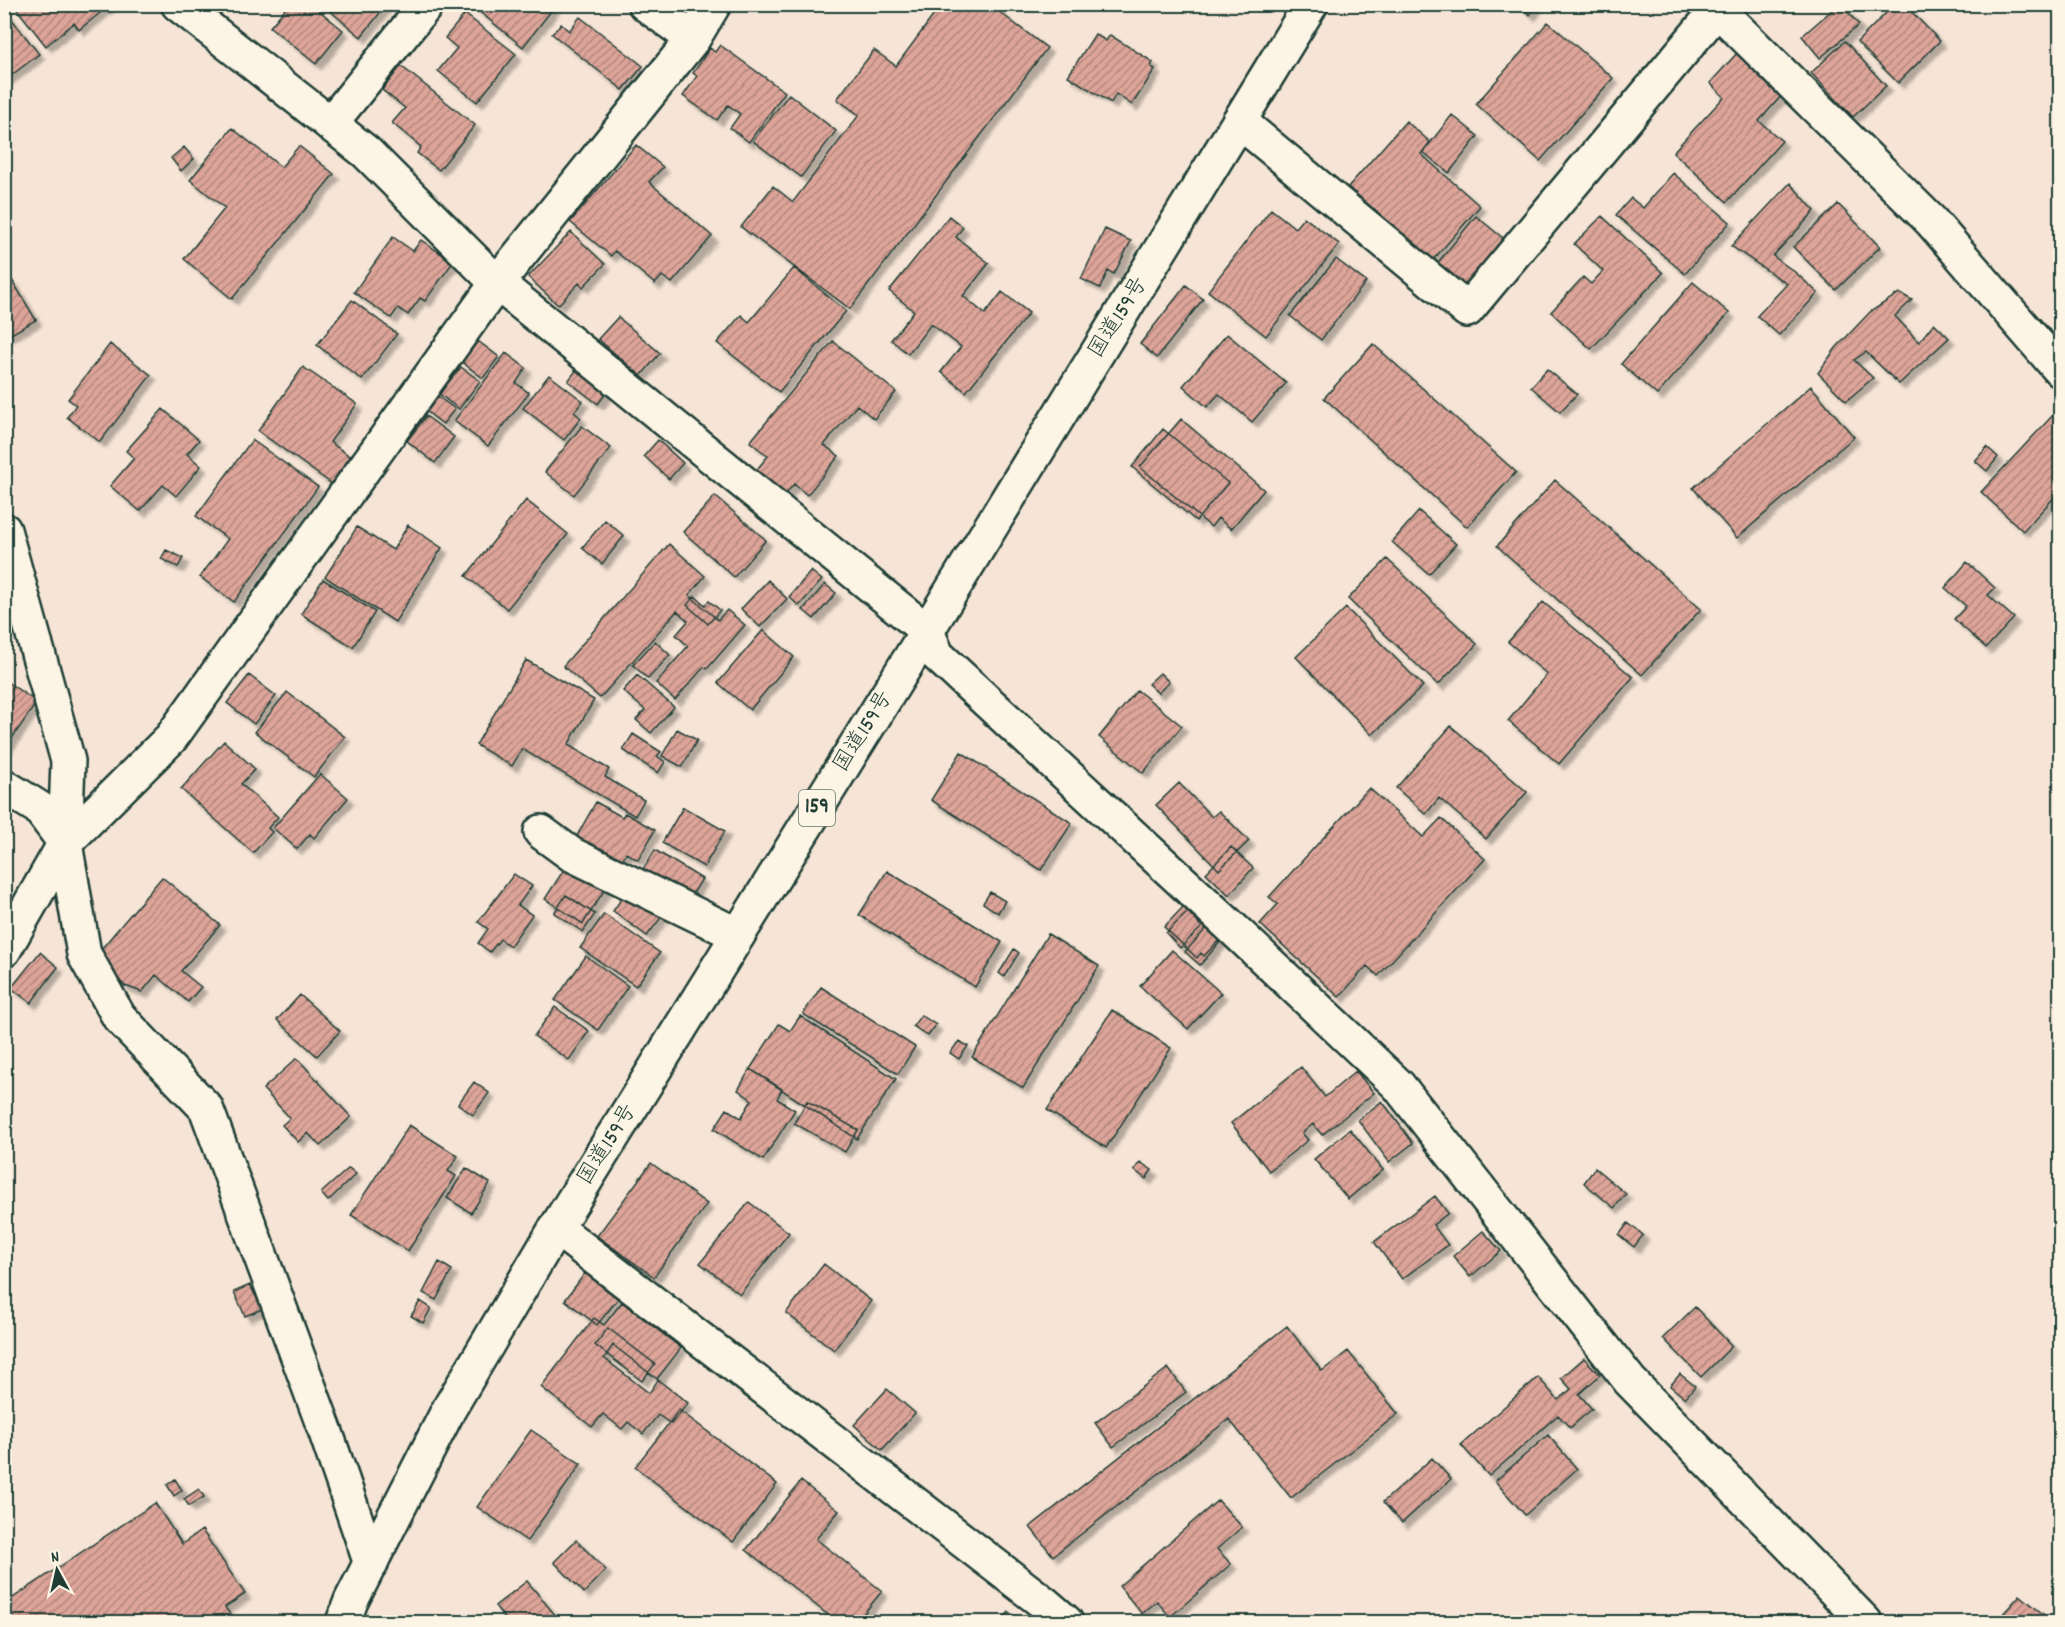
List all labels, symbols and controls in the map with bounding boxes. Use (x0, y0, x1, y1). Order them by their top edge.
street label: 国道159号 (1082, 271, 1156, 365)
street label: 国道159号 (827, 685, 901, 779)
road number: 159 (799, 790, 835, 826)
street label: 国道159号 (571, 1098, 645, 1192)
north arrow (27, 1540, 87, 1600)
text: N (50, 1546, 61, 1570)

